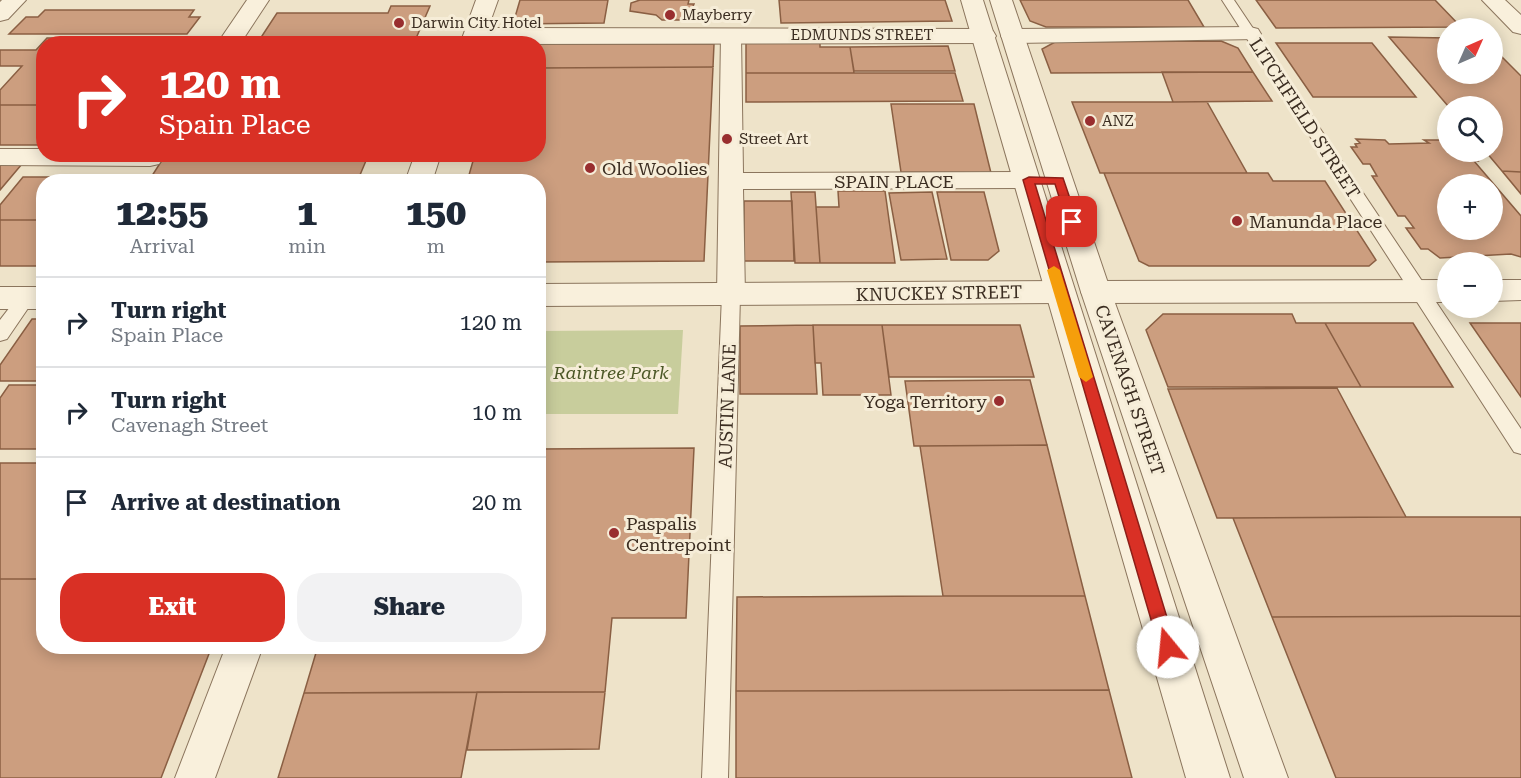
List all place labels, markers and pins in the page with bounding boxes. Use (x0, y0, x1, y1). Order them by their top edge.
place label: Mayberry (682, 6, 752, 24)
marker: Mayberry (663, 8, 677, 22)
place label: Darwin City Hotel (411, 14, 542, 32)
marker: Darwin City Hotel (392, 16, 406, 30)
place label: ANZ (1102, 112, 1134, 130)
marker: ANZ (1083, 114, 1097, 128)
place label: Street Art (739, 130, 809, 148)
marker: Street Art (720, 132, 734, 146)
place label: Old Woolies (602, 158, 707, 179)
marker: Old Woolies (583, 161, 597, 175)
pin (1046, 196, 1097, 247)
place label: Manunda Place (1249, 211, 1382, 232)
marker: Manunda Place (1230, 214, 1244, 228)
place label: Yoga Territory (864, 391, 987, 412)
marker: Yoga Territory (992, 394, 1006, 408)
place label: Paspalis Centrepoint (626, 513, 731, 555)
marker: Paspalis Centrepoint (607, 526, 621, 540)

